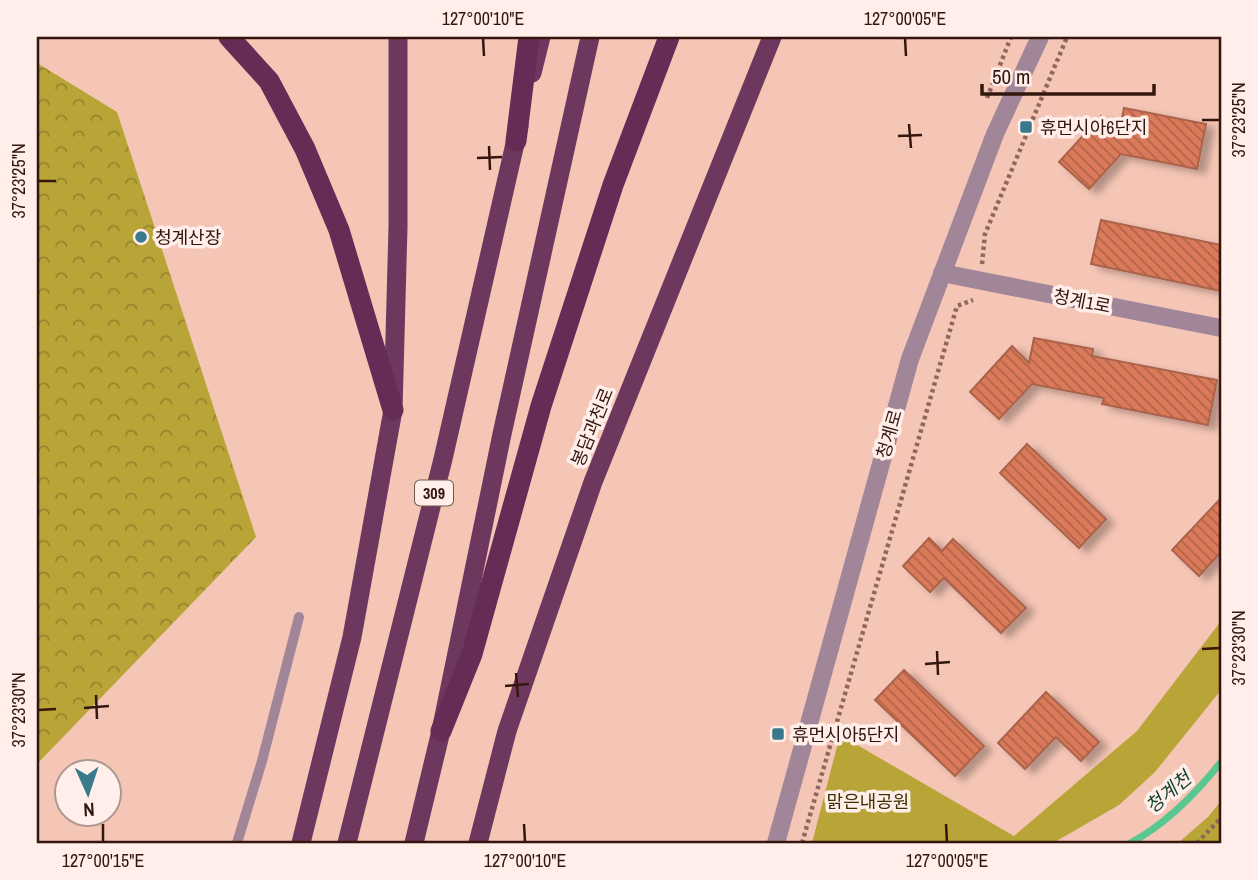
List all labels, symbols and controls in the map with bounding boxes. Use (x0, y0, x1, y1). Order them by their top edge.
text: 127°00'10"E (442, 6, 524, 31)
text: 127°00'05"E (864, 6, 946, 31)
scale bar (982, 52, 1153, 96)
text: 50 m (992, 62, 1030, 91)
text: 37°23'25"N (1226, 82, 1251, 158)
place label: 휴먼시아6단지 (1040, 115, 1148, 140)
marker: 휴먼시아6단지 (1018, 119, 1034, 135)
text: 37°23'25"N (6, 143, 31, 219)
place label: 청계산장 (155, 225, 221, 250)
marker: 청계산장 (133, 229, 149, 245)
street label: 청계1로 (1051, 283, 1113, 319)
street label: 봉담과천로 (565, 384, 619, 470)
street label: 청계로 (870, 407, 908, 461)
road number: 309 (415, 480, 453, 506)
text: 37°23'30"N (1226, 610, 1251, 686)
text: 37°23'30"N (6, 672, 31, 748)
place label: 휴먼시아5단지 (792, 722, 900, 747)
marker: 휴먼시아5단지 (770, 726, 786, 742)
north arrow (52, 758, 122, 828)
water label: 청계천 (1140, 764, 1198, 819)
park label: 맑은내공원 (827, 789, 909, 814)
text: N (83, 797, 95, 823)
text: 127°00'15"E (62, 848, 144, 873)
text: 127°00'10"E (484, 848, 566, 873)
text: 127°00'05"E (906, 848, 988, 873)

